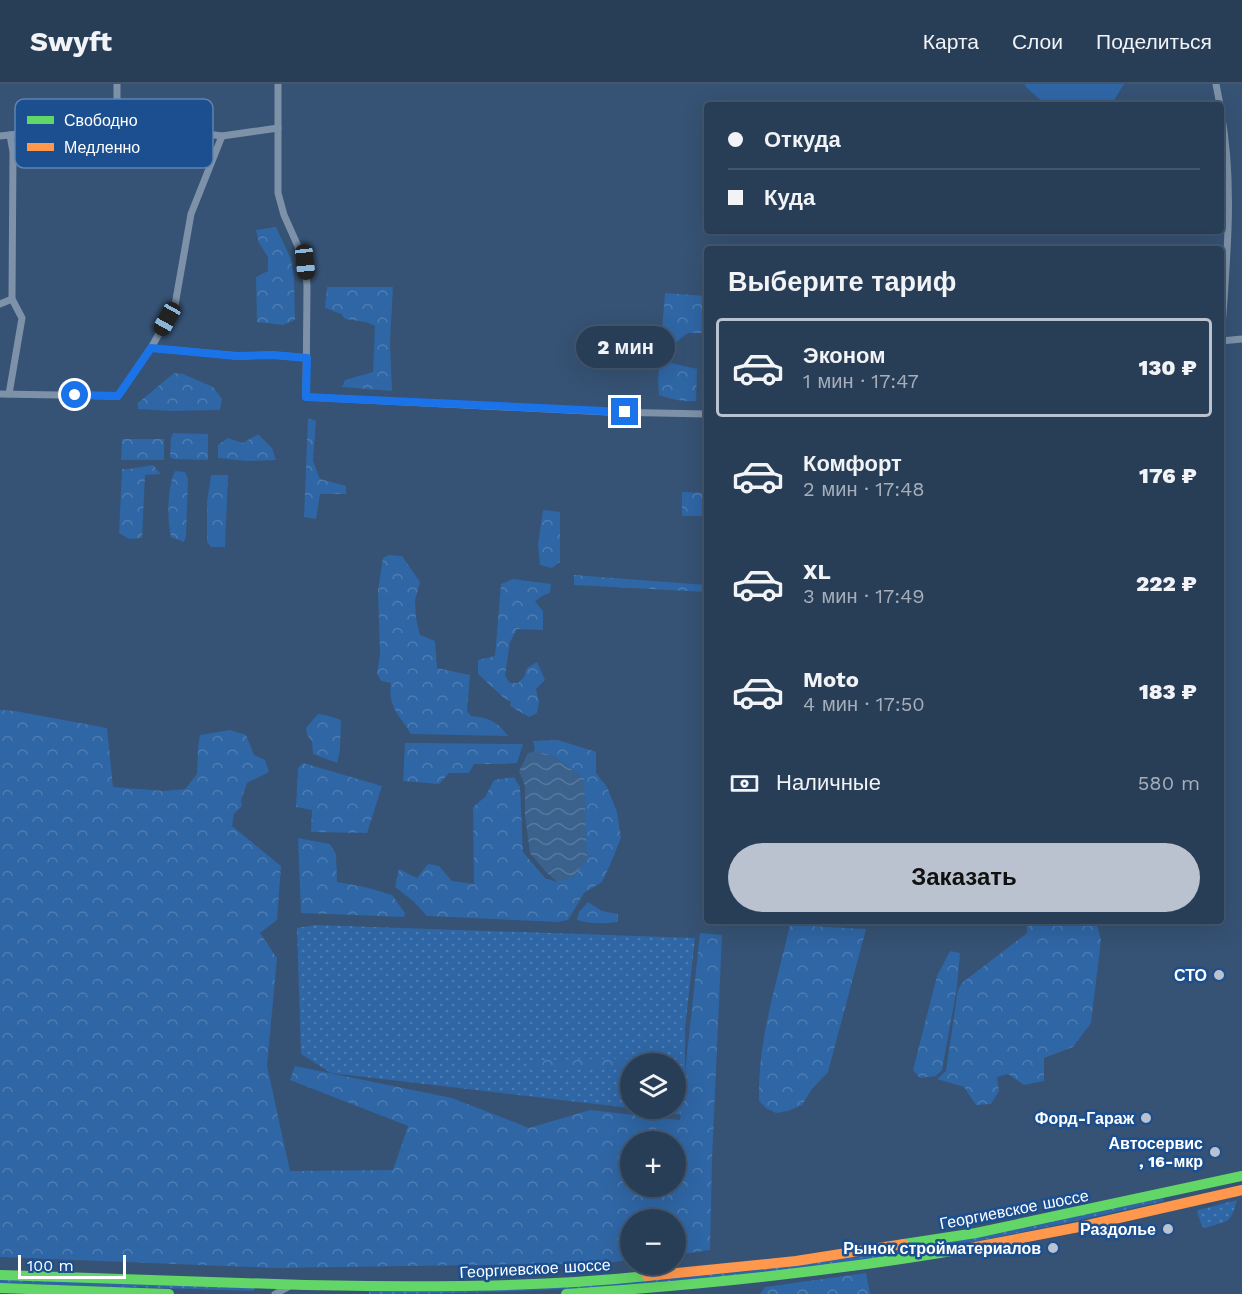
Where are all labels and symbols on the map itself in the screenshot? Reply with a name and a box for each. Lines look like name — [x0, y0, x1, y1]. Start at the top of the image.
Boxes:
legend — [15, 99, 213, 168]
text: Свободно — [64, 111, 138, 130]
text: Медленно — [64, 138, 140, 157]
car — [294, 243, 316, 281]
car — [150, 299, 184, 339]
callout: 2 мин — [576, 325, 674, 367]
route start — [61, 381, 88, 408]
route end — [611, 398, 638, 425]
place label: СТО — [1174, 966, 1207, 985]
marker: СТО — [1212, 968, 1226, 982]
place label: Форд-Гараж — [1035, 1109, 1135, 1128]
marker: Форд-Гараж — [1139, 1111, 1153, 1125]
place label: Автосервис , 16-мкр — [1108, 1134, 1203, 1171]
marker: Автосервис , 16-мкр — [1208, 1145, 1222, 1159]
street label: Георгиевское шоссе — [938, 1186, 1090, 1233]
place label: Раздолье — [1080, 1220, 1156, 1239]
marker: Раздолье — [1161, 1222, 1175, 1236]
place label: Рынок стройматериалов — [843, 1239, 1041, 1258]
marker: Рынок стройматериалов — [1046, 1241, 1060, 1255]
scale bar — [18, 1252, 126, 1280]
street label: Георгиевское шоссе — [459, 1255, 611, 1282]

